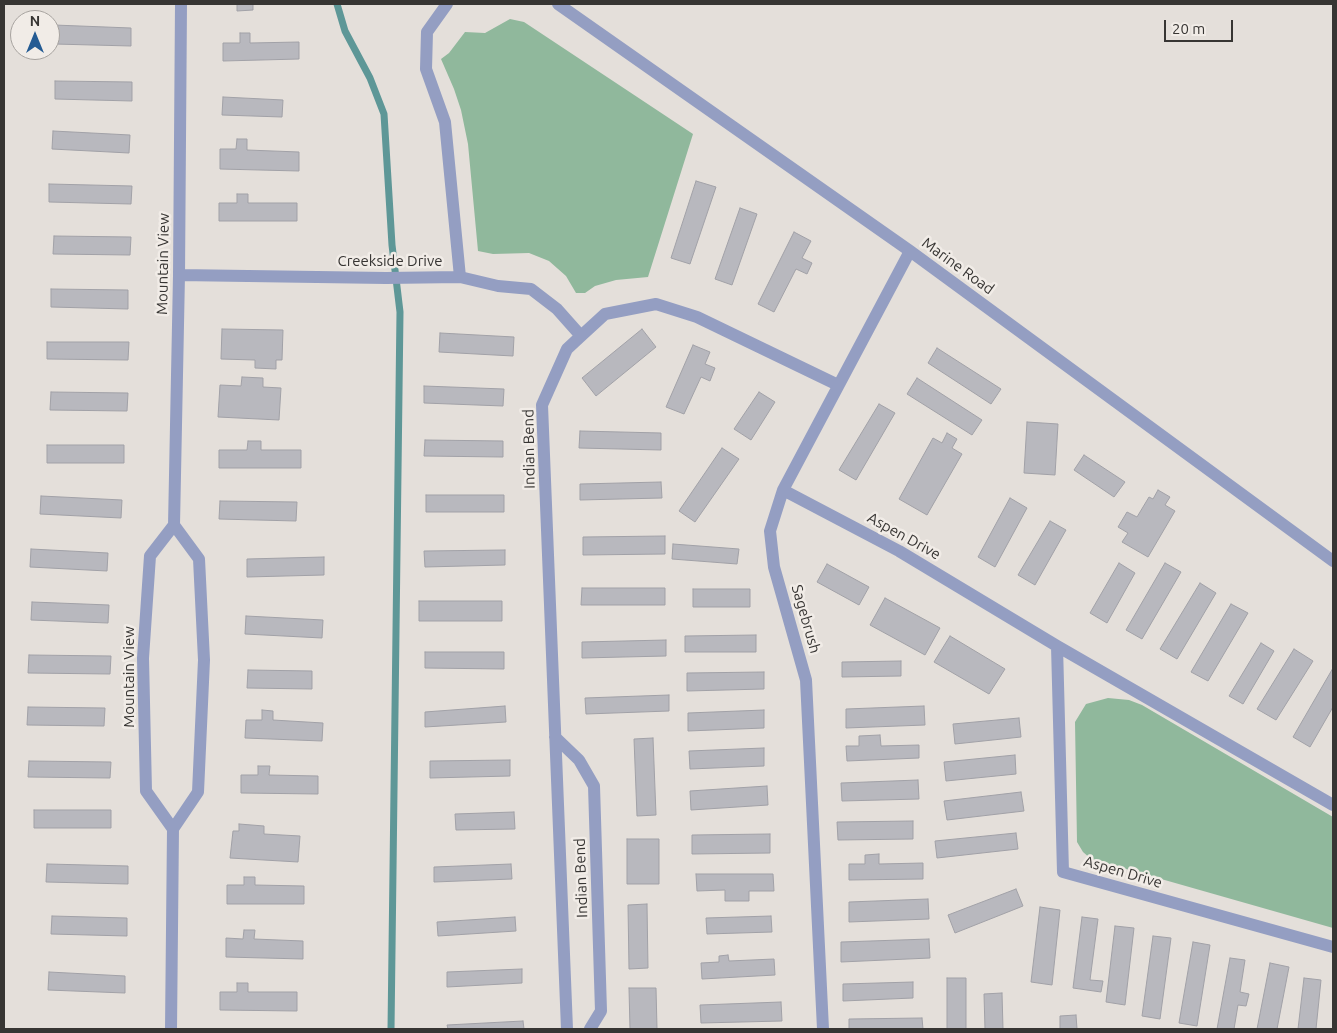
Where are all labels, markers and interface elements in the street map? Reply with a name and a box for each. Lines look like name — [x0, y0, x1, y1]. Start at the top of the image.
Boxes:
north arrow — [10, 10, 60, 60]
scale bar — [1167, 10, 1236, 42]
text: N — [30, 13, 40, 29]
text: 20 m — [1172, 20, 1205, 37]
street label: Mountain View — [153, 213, 173, 315]
street label: Marine Road — [918, 234, 998, 298]
street label: Creekside Drive — [337, 252, 443, 270]
street label: Indian Bend — [519, 409, 539, 489]
street label: Aspen Drive — [864, 509, 944, 563]
street label: Sagebrush — [788, 583, 824, 655]
street label: Mountain View — [120, 626, 138, 728]
street label: Indian Bend — [571, 838, 591, 918]
street label: Aspen Drive — [1082, 852, 1164, 892]

